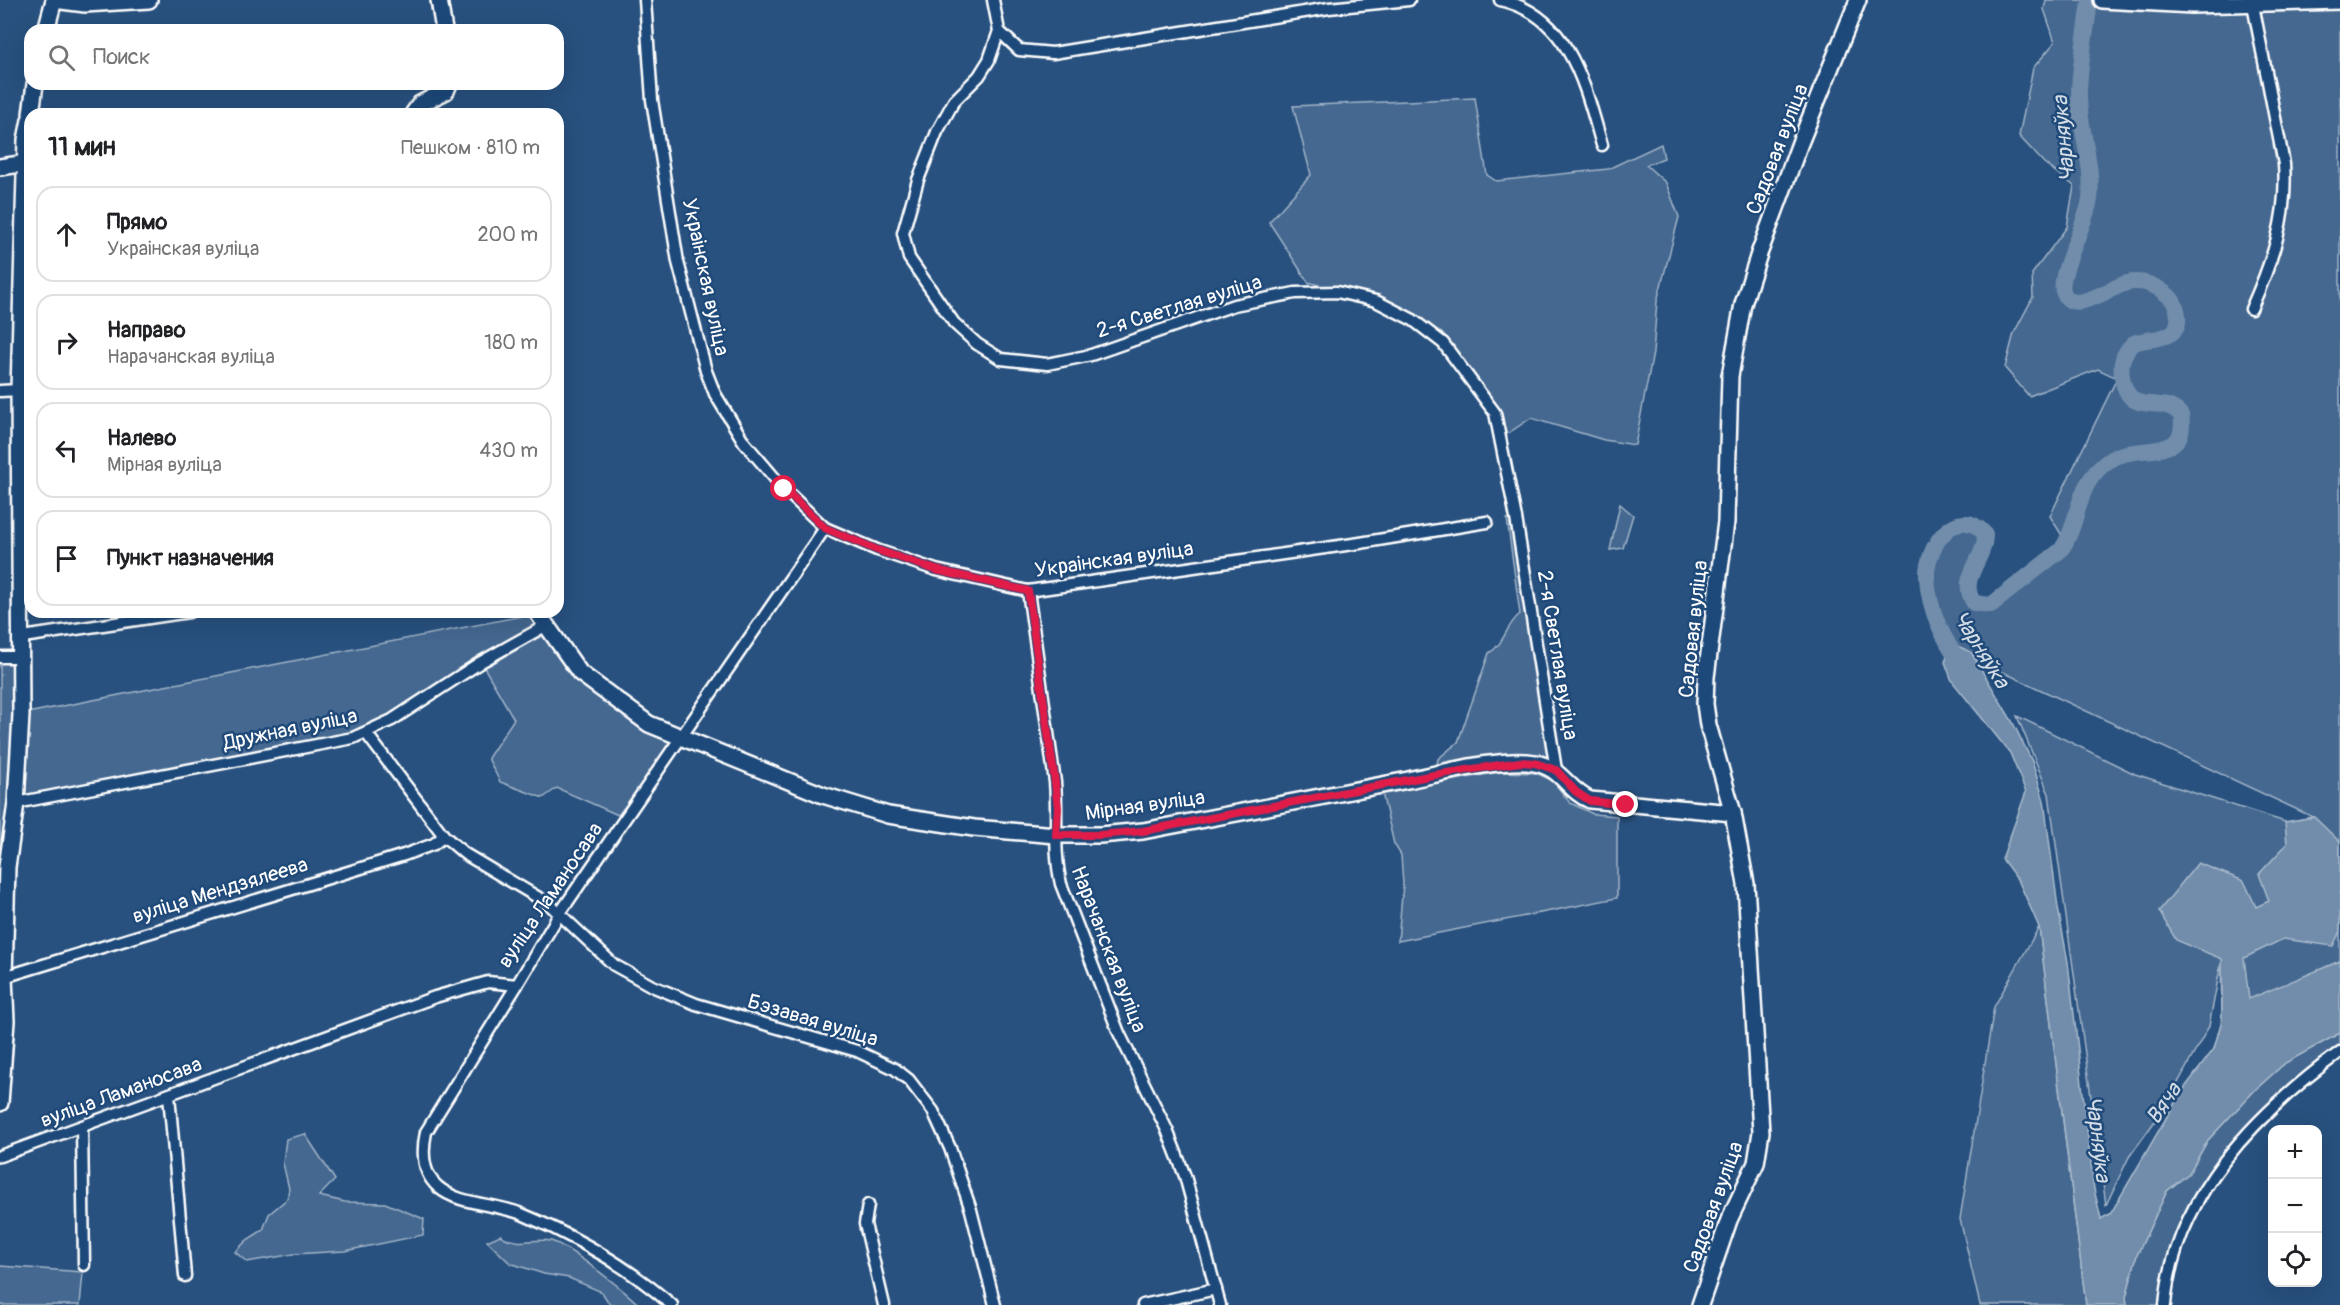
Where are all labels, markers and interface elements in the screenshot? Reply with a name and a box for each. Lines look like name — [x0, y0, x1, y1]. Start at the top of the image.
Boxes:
search box — [24, 24, 564, 90]
icon: search — [45, 41, 78, 74]
text: Поиск — [93, 43, 150, 71]
street label: Садовая вуліца — [1740, 80, 1815, 218]
water label: Чарняўка — [2046, 93, 2082, 183]
text: 11 мин — [48, 131, 116, 163]
text: Пешком · 810 m — [401, 135, 540, 160]
street label: Украінская вуліца — [676, 196, 735, 358]
text: Прямо — [107, 208, 167, 236]
icon: ahead — [50, 218, 83, 251]
text: 200 m — [477, 222, 538, 247]
text: Украінская вуліца — [107, 236, 259, 261]
street label: 2-я Светлая вуліца — [1093, 268, 1265, 344]
text: Направо — [107, 316, 186, 344]
icon: right — [50, 326, 83, 359]
text: 180 m — [484, 330, 538, 355]
text: Нарачанская вуліца — [107, 344, 275, 369]
text: Налево — [107, 424, 176, 452]
icon: left — [50, 434, 83, 467]
text: 430 m — [479, 438, 538, 463]
text: Мірная вуліца — [107, 452, 222, 477]
route start — [770, 475, 796, 501]
street label: Украінская вуліца — [1033, 535, 1195, 584]
icon: arrive — [50, 542, 83, 575]
text: Пункт назначения — [107, 544, 274, 572]
street label: Садовая вуліца — [1673, 559, 1714, 699]
street label: 2-я Светлая вуліца — [1531, 568, 1584, 742]
water label: Чарняўка — [1946, 606, 2017, 695]
street label: Дружная вуліца — [220, 702, 360, 757]
street label: Мірная вуліца — [1084, 784, 1207, 827]
route end — [1612, 791, 1638, 817]
street label: вуліца Ламаносава — [492, 817, 609, 973]
street label: вуліца Мендзялеева — [129, 851, 311, 930]
street label: Нарачанская вуліца — [1064, 862, 1153, 1036]
street label: Бэзавая вуліца — [744, 988, 882, 1053]
street label: вуліца Ламаносава — [37, 1051, 206, 1134]
water label: Вяча — [2140, 1076, 2189, 1130]
water label: Чарняўка — [2079, 1095, 2117, 1185]
map controls — [2268, 1125, 2322, 1287]
button: + — [2268, 1125, 2322, 1179]
street label: Садовая вуліца — [1677, 1138, 1750, 1277]
button: − — [2268, 1179, 2322, 1233]
button: locate — [2268, 1233, 2322, 1287]

